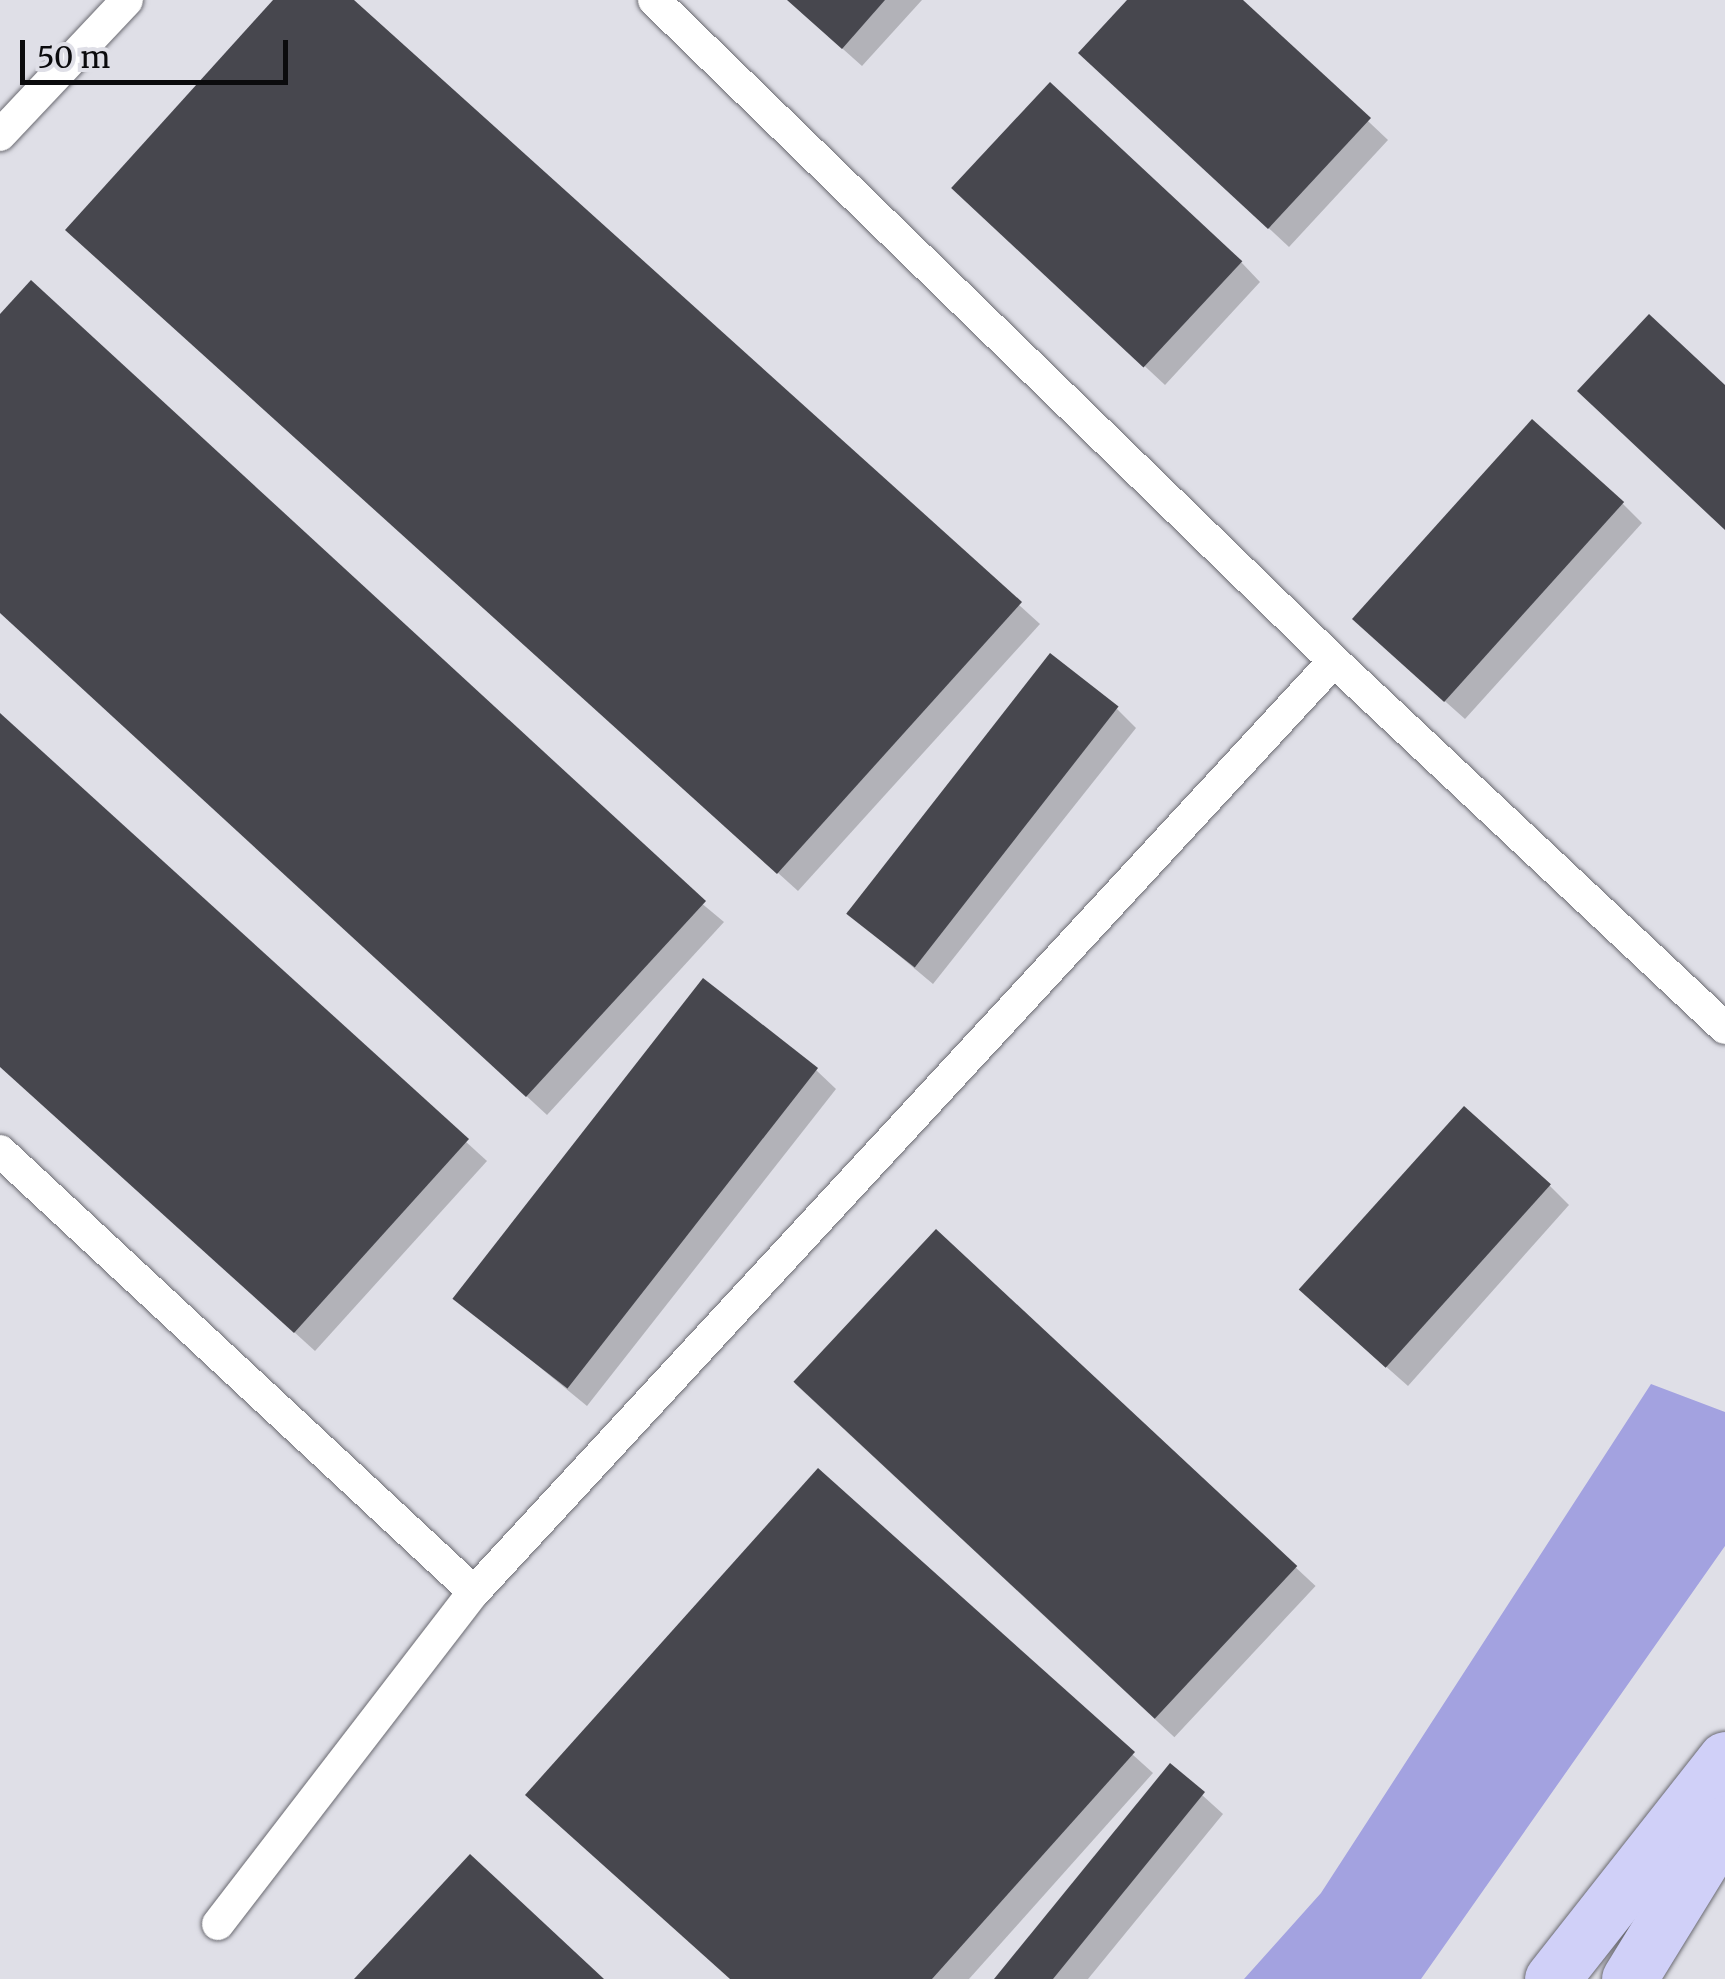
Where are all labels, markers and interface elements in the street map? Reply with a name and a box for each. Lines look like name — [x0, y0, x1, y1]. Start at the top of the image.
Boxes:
scale bar — [25, 20, 292, 82]
text: 50 m — [37, 38, 110, 76]

